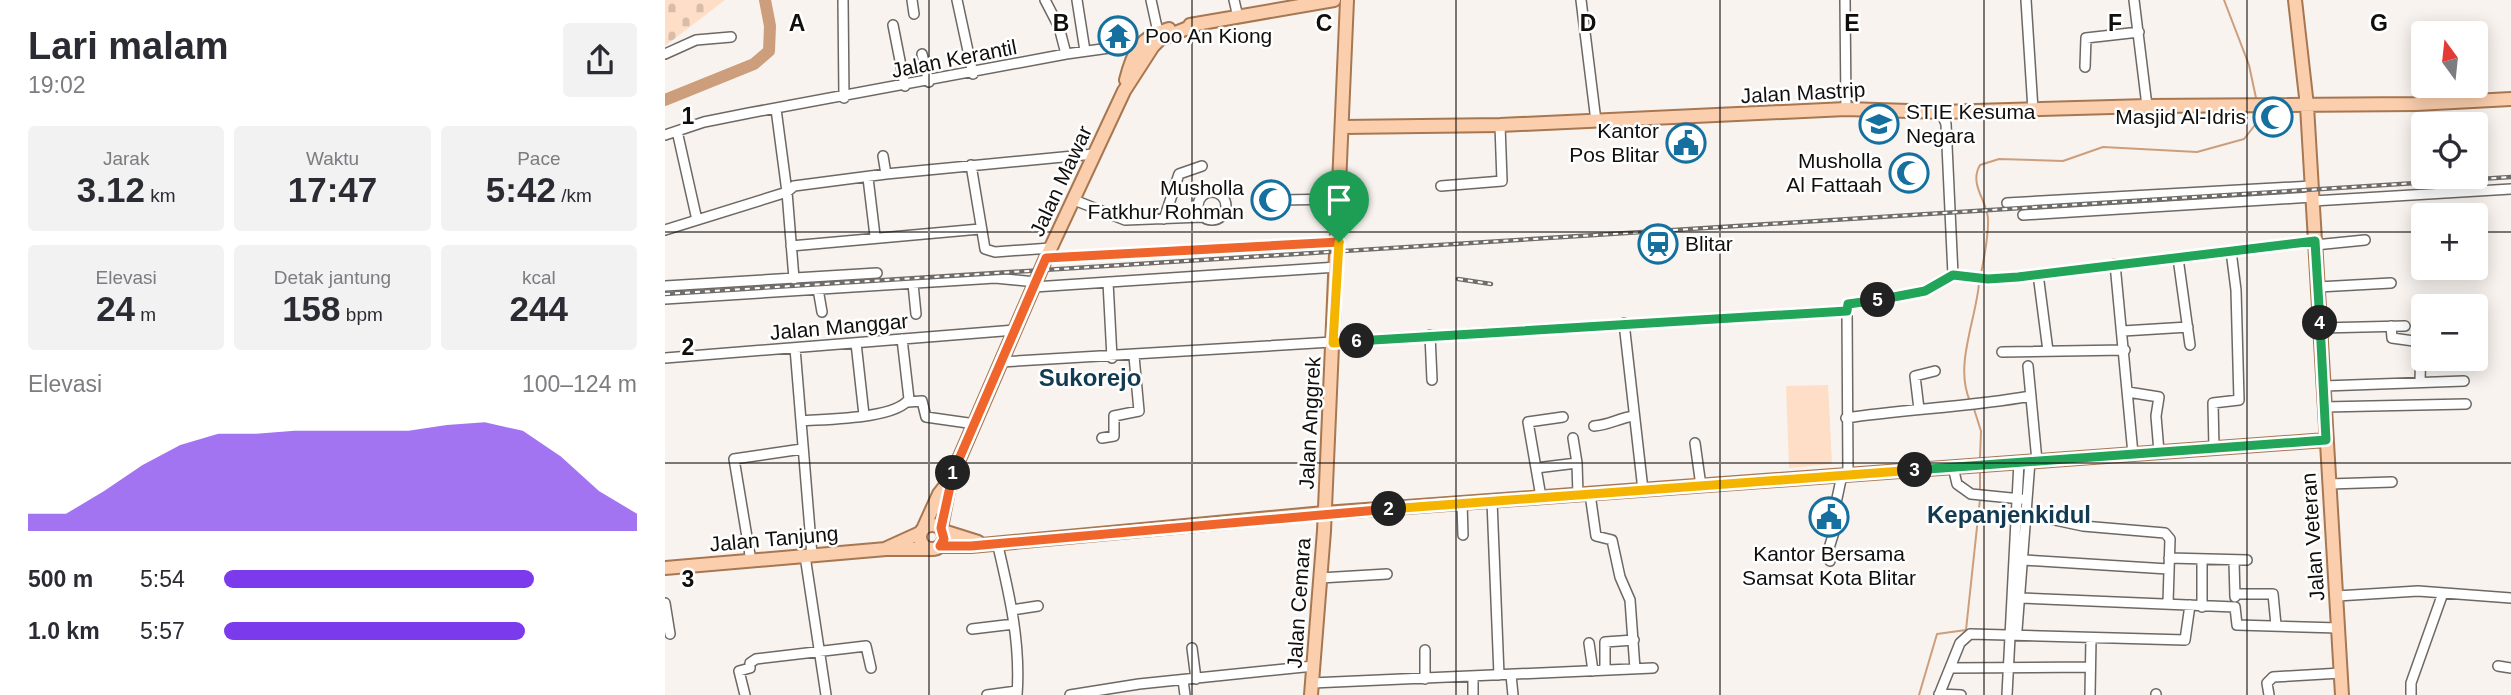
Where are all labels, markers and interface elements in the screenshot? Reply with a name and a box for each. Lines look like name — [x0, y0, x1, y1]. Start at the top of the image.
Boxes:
text: A — [789, 10, 805, 36]
text: B — [1053, 10, 1069, 36]
text: C — [1316, 10, 1332, 36]
text: D — [1580, 10, 1596, 36]
text: E — [1844, 10, 1860, 36]
text: F — [2108, 10, 2122, 36]
text: G — [2370, 10, 2388, 36]
temple icon: Poo An Kiong — [1097, 15, 1139, 57]
north arrow — [2411, 21, 2489, 98]
map controls — [2411, 21, 2488, 371]
button: share — [563, 23, 637, 97]
place label: Poo An Kiong — [1145, 24, 1272, 47]
text: Lari malam — [28, 25, 229, 67]
street label: Jalan Kerantil — [889, 35, 1019, 82]
text: 19:02 — [28, 72, 86, 98]
street label: Jalan Mastrip — [1740, 78, 1866, 107]
mosque icon: Masjid Al-Idris — [2252, 96, 2294, 138]
place label: STIE Kesuma Negara — [1906, 100, 2036, 147]
text: 1 — [682, 103, 695, 129]
school or university icon: STIE Kesuma Negara — [1858, 103, 1900, 145]
place label: Masjid Al-Idris — [2115, 105, 2246, 128]
button: locate — [2411, 112, 2488, 189]
place label: Kantor Pos Blitar — [1569, 119, 1659, 166]
street label: Jalan Mawar — [1025, 122, 1096, 240]
public building icon: Kantor Pos Blitar — [1665, 122, 1707, 164]
text: Jarak — [103, 148, 149, 169]
text: Waktu — [306, 148, 359, 169]
text: Pace — [517, 148, 560, 169]
place label: Musholla Al Fattaah — [1786, 149, 1882, 196]
mosque icon: Musholla Al Fattaah — [1888, 152, 1930, 194]
text: 3.12 — [77, 170, 145, 209]
text: 17:47 — [288, 170, 377, 209]
text: 5:42 — [486, 170, 556, 209]
pin — [1309, 170, 1369, 242]
place label: Musholla Fatkhur Rohman — [1088, 176, 1244, 223]
mosque icon: Musholla Fatkhur Rohman — [1250, 179, 1292, 221]
icon: arrive — [1320, 181, 1358, 219]
text: km — [145, 185, 176, 206]
text: /km — [556, 185, 592, 206]
button: + — [2411, 203, 2488, 280]
station icon: Blitar — [1637, 223, 1679, 265]
place label: Blitar — [1685, 232, 1733, 255]
text: Elevasi — [96, 267, 157, 288]
text: Detak jantung — [274, 267, 391, 288]
text: kcal — [522, 267, 556, 288]
pin: 5 — [1861, 282, 1895, 318]
text: 24 — [96, 289, 135, 328]
text: 158 — [282, 289, 341, 328]
text: 244 — [510, 289, 568, 328]
text: 5 — [1872, 289, 1883, 310]
button: − — [2411, 294, 2488, 371]
text: m — [135, 304, 156, 325]
text: bpm — [341, 304, 383, 325]
pin: 4 — [2303, 306, 2337, 340]
street label: Jalan Manggar — [769, 309, 909, 344]
text: 4 — [2314, 312, 2325, 333]
pin: 6 — [1339, 324, 1375, 358]
text: 6 — [1351, 330, 1362, 351]
text: 2 — [682, 334, 694, 360]
street label: Jalan Anggrek — [1295, 355, 1324, 490]
district label: Sukorejo — [1039, 364, 1141, 391]
text: Elevasi — [28, 371, 102, 397]
text: 100–124 m — [522, 371, 637, 397]
pin: 3 — [1897, 452, 1933, 488]
pin: 1 — [935, 456, 971, 490]
text: 3 — [1909, 459, 1920, 480]
text: 1 — [947, 462, 958, 483]
street label: Jalan Veteran — [2297, 472, 2328, 602]
pin: 2 — [1371, 491, 1407, 526]
public building icon: Kantor Bersama Samsat Kota Blitar — [1808, 496, 1850, 538]
text: 2 — [1383, 498, 1394, 519]
district label: Kepanjenkidul — [1927, 501, 2091, 528]
street label: Jalan Tanjung — [709, 521, 839, 556]
street label: Jalan Cemara — [1282, 537, 1315, 669]
place label: Kantor Bersama Samsat Kota Blitar — [1742, 542, 1916, 589]
text: 500 m — [28, 566, 93, 592]
text: 5:54 — [140, 566, 185, 592]
text: 3 — [682, 566, 694, 592]
text: 1.0 km — [28, 618, 100, 644]
text: 5:57 — [140, 618, 185, 644]

